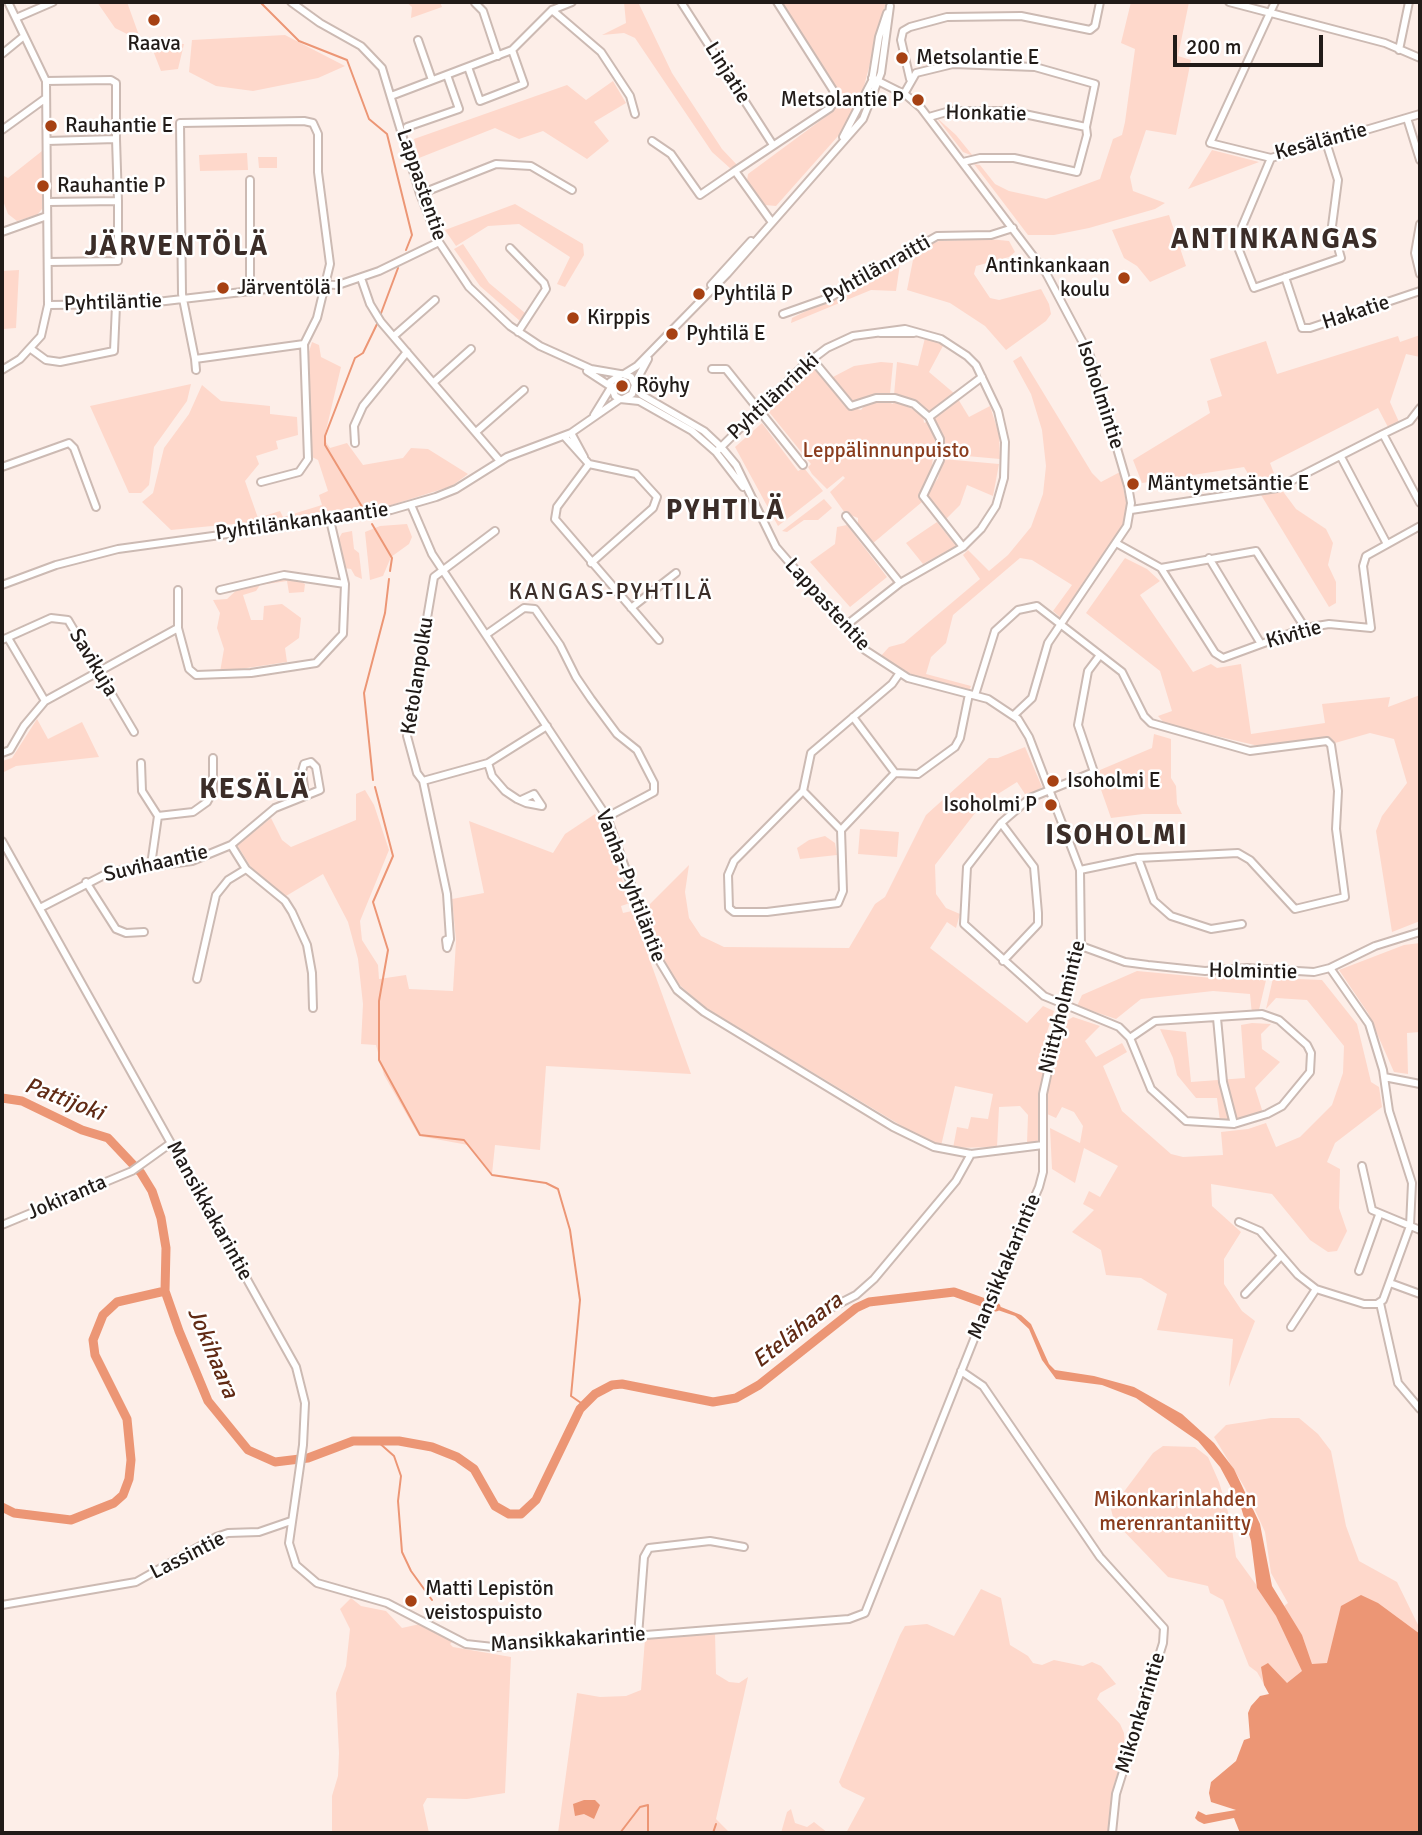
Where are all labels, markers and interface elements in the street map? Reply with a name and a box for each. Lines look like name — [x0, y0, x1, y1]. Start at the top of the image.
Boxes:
marker: Raava — [146, 12, 162, 28]
scale bar — [1177, 21, 1328, 65]
place label: Raava — [127, 31, 181, 57]
text: 200 m — [1186, 34, 1241, 60]
street label: Linjatie — [698, 38, 756, 108]
place label: Metsolantie E — [916, 45, 1039, 71]
marker: Metsolantie E — [894, 50, 910, 66]
place label: Metsolantie P — [781, 87, 904, 113]
marker: Metsolantie P — [910, 92, 926, 108]
street label: Honkatie — [945, 101, 1027, 127]
place label: Rauhantie E — [65, 113, 173, 139]
marker: Rauhantie E — [43, 118, 59, 134]
street label: Kesäläntie — [1272, 118, 1370, 166]
street label: Lappastentie — [390, 126, 452, 244]
place label: Rauhantie P — [57, 173, 165, 199]
marker: Rauhantie P — [35, 178, 51, 194]
district label: ANTINKANGAS — [1172, 224, 1378, 258]
street label: Pyhtilänraitti — [819, 230, 935, 310]
district label: JÄRVENTÖLÄ — [86, 231, 268, 265]
place label: Antinkankaan koulu — [985, 253, 1110, 303]
marker: Antinkankaan koulu — [1116, 270, 1132, 286]
place label: Järventölä I — [237, 275, 342, 301]
marker: Järventölä I — [215, 280, 231, 296]
place label: Pyhtilä P — [713, 281, 793, 307]
marker: Pyhtilä P — [691, 286, 707, 302]
street label: Pyhtiläntie — [63, 289, 163, 317]
street label: Hakatie — [1319, 290, 1393, 336]
place label: Kirppis — [587, 305, 650, 331]
marker: Kirppis — [565, 310, 581, 326]
place label: Pyhtilä E — [686, 321, 766, 347]
marker: Pyhtilä E — [664, 326, 680, 342]
street label: Isoholmintie — [1071, 338, 1129, 452]
street label: Pyhtilänrinki — [723, 348, 825, 446]
place label: Röyhy — [636, 373, 690, 399]
marker: Röyhy — [614, 378, 630, 394]
park label: Leppälinnunpuisto — [803, 438, 969, 464]
place label: Mäntymetsäntie E — [1147, 471, 1309, 497]
marker: Mäntymetsäntie E — [1125, 476, 1141, 492]
district label: PYHTILÄ — [667, 495, 785, 529]
street label: Pyhtilänkankaantie — [214, 497, 390, 547]
street label: Lappastentie — [779, 553, 875, 657]
district label: KANGAS-PYHTILÄ — [510, 579, 712, 607]
street label: Ketolanpolku — [396, 615, 440, 737]
street label: Kivitie — [1263, 615, 1325, 655]
street label: Savikuja — [63, 624, 123, 702]
place label: Isoholmi E — [1067, 768, 1161, 794]
marker: Isoholmi E — [1045, 773, 1061, 789]
district label: KESÄLÄ — [200, 774, 310, 808]
place label: Isoholmi P — [943, 792, 1037, 818]
marker: Isoholmi P — [1043, 797, 1059, 813]
street label: Vanha-Pyhtiläntie — [589, 806, 671, 966]
district label: ISOHOLMI — [1046, 820, 1188, 854]
street label: Suvihaantie — [102, 840, 210, 888]
street label: Niittyholmintie — [1034, 938, 1092, 1076]
street label: Holmintie — [1208, 959, 1298, 985]
water label: Pattijoki — [21, 1072, 107, 1128]
street label: Mansikkakarintie — [160, 1137, 258, 1285]
street label: Jokiranta — [23, 1170, 111, 1226]
street label: Mansikkakarintie — [963, 1190, 1047, 1344]
water label: Etelähaara — [748, 1287, 848, 1375]
water label: Jokihaara — [181, 1304, 243, 1402]
park label: Mikonkarinlahden merenrantaniitty — [1094, 1487, 1256, 1537]
street label: Lassintie — [146, 1526, 230, 1586]
place label: Matti Lepistön veistospuisto — [425, 1576, 554, 1626]
marker: Matti Lepistön veistospuisto — [403, 1593, 419, 1609]
street label: Mansikkakarintie — [489, 1622, 647, 1658]
street label: Mikonkarintie — [1111, 1649, 1171, 1777]

